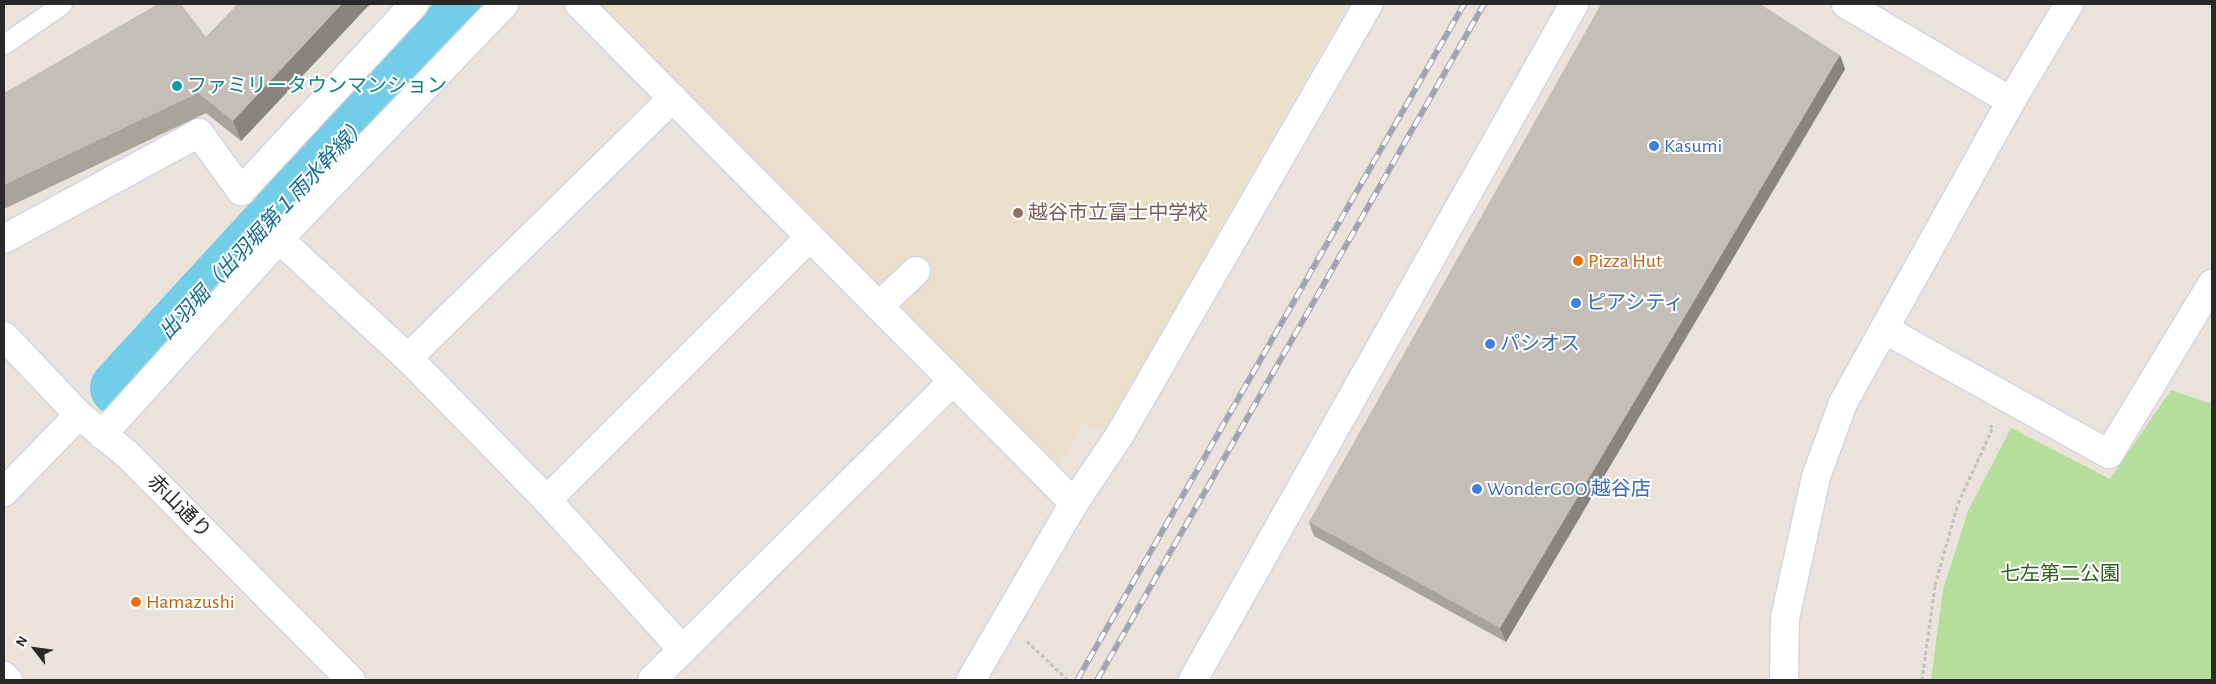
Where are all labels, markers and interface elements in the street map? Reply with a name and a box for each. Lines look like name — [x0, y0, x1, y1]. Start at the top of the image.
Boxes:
place label: ファミリータウンマンション — [187, 74, 447, 98]
marker: ファミリータウンマンション — [171, 80, 183, 92]
water label: 出羽堀（出羽堀第１雨水幹線） — [155, 113, 373, 345]
place label: Kasumi — [1664, 134, 1722, 158]
marker: Kasumi — [1648, 140, 1660, 152]
place label: 越谷市立富士中学校 — [1028, 201, 1208, 225]
marker: 越谷市立富士中学校 — [1012, 207, 1024, 219]
place label: Pizza Hut — [1588, 249, 1662, 273]
marker: Pizza Hut — [1572, 255, 1584, 267]
place label: ピアシティ — [1586, 291, 1686, 315]
marker: ピアシティ — [1570, 297, 1582, 309]
place label: パシオス — [1500, 332, 1580, 356]
marker: パシオス — [1484, 338, 1496, 350]
street label: 赤山通り — [142, 470, 216, 544]
place label: WonderGOO 越谷店 — [1487, 477, 1651, 501]
marker: WonderGOO 越谷店 — [1471, 483, 1483, 495]
park label: 七左第二公園 — [2000, 562, 2120, 586]
place label: Hamazushi — [146, 590, 235, 614]
marker: Hamazushi — [130, 596, 142, 608]
north arrow — [10, 624, 60, 674]
text: N — [14, 634, 31, 649]

